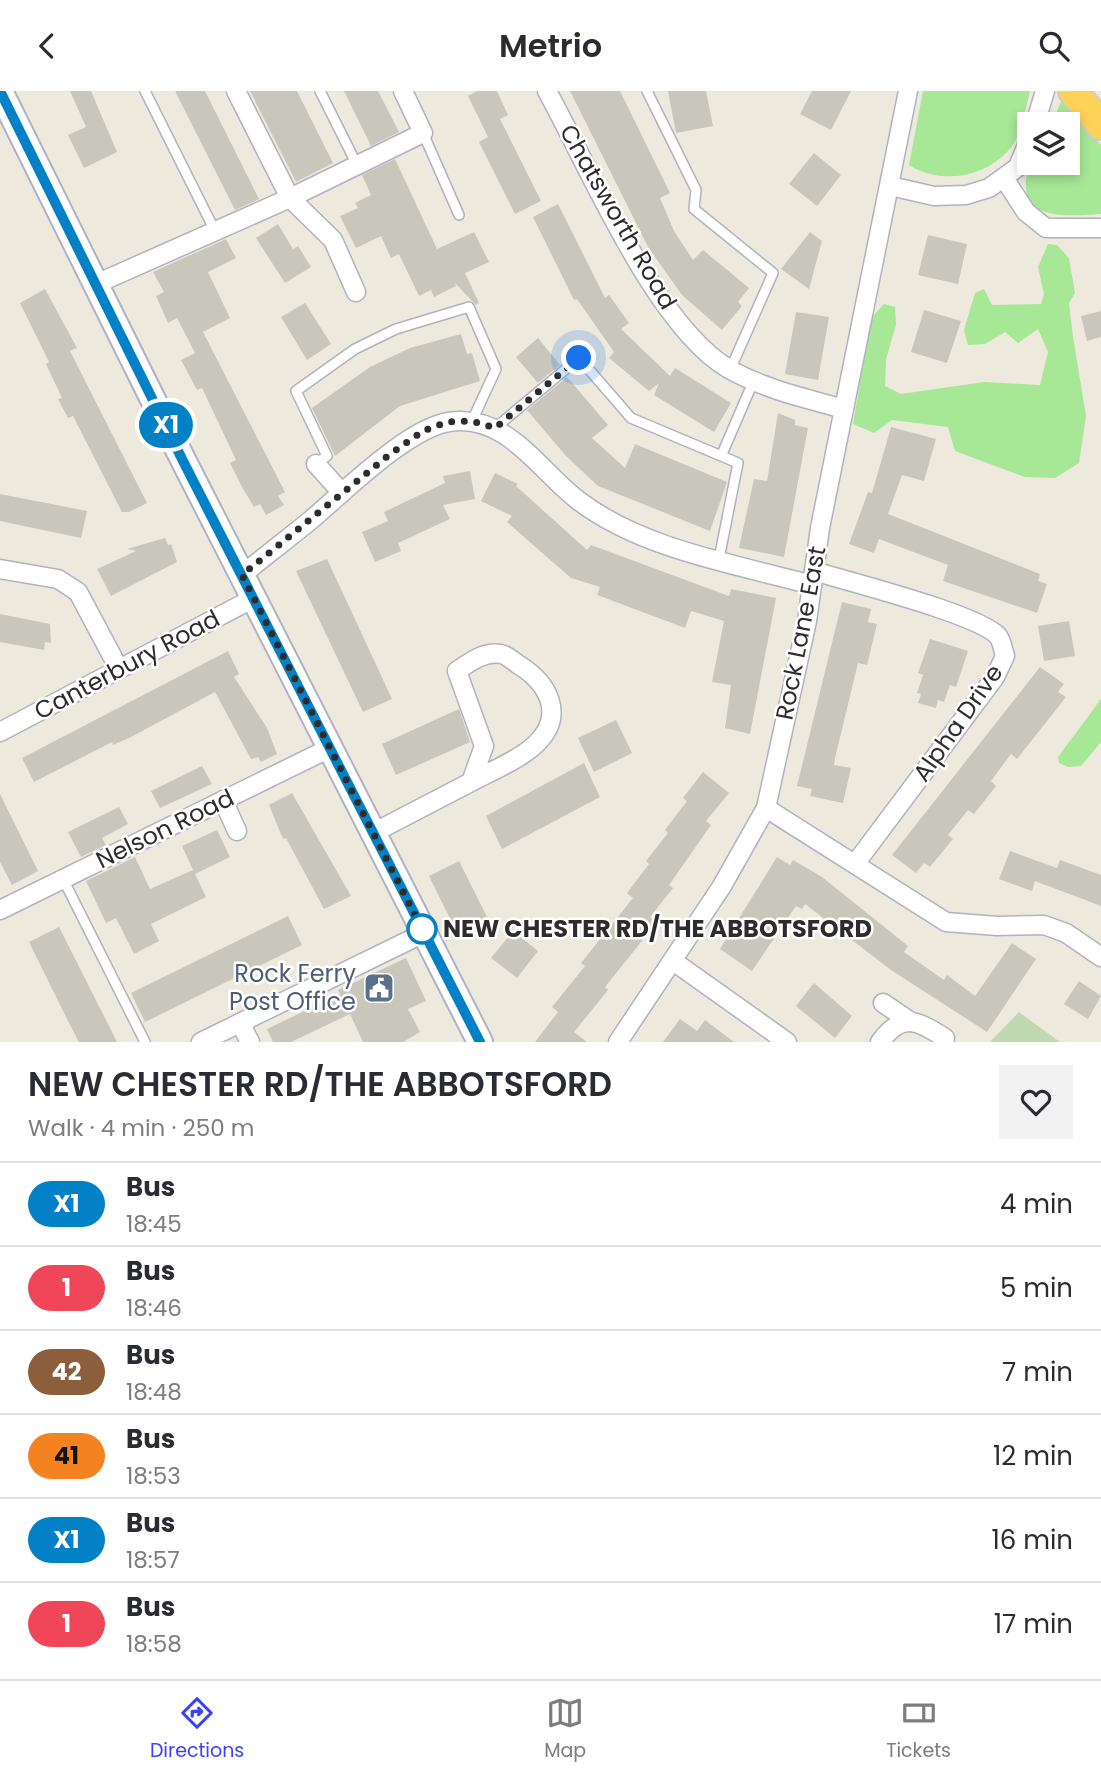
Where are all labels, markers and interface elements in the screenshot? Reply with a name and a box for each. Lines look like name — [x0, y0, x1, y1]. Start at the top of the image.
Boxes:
text: Metrio — [499, 23, 602, 68]
icon: back — [28, 27, 66, 65]
icon: search — [1035, 27, 1073, 65]
map controls — [1017, 112, 1080, 175]
button: layers — [1017, 112, 1080, 175]
street label: Chatsworth Road — [552, 118, 685, 315]
your location — [561, 340, 596, 375]
line badge: X1 — [134, 402, 198, 448]
text: X1 — [153, 408, 179, 441]
street label: Rock Lane East — [767, 543, 834, 723]
street label: Canterbury Road — [28, 602, 225, 727]
street label: Alpha Drive — [905, 657, 1010, 788]
street label: Nelson Road — [90, 781, 239, 876]
place label: NEW CHESTER RD/THE ABBOTSFORD — [443, 912, 872, 945]
marker: NEW CHESTER RD/THE ABBOTSFORD — [407, 914, 437, 944]
place label: Rock Ferry Post Office — [229, 957, 356, 1018]
public building icon: Rock Ferry Post Office — [362, 971, 396, 1005]
text: NEW CHESTER RD/THE ABBOTSFORD — [28, 1061, 612, 1108]
button: heart — [999, 1065, 1073, 1139]
text: Walk · 4 min · 250 m — [28, 1112, 254, 1144]
text: Bus — [126, 1169, 175, 1205]
text: 4 min — [1000, 1186, 1073, 1222]
text: X1 — [53, 1187, 80, 1220]
text: 18:45 — [126, 1208, 182, 1240]
text: Bus — [126, 1253, 175, 1289]
text: 5 min — [1000, 1270, 1073, 1306]
text: 1 — [62, 1271, 71, 1304]
text: 18:46 — [126, 1292, 182, 1324]
text: Bus — [126, 1337, 175, 1373]
text: 7 min — [1002, 1354, 1073, 1390]
text: 42 — [52, 1355, 81, 1388]
text: 18:48 — [126, 1376, 182, 1408]
text: Bus — [126, 1421, 175, 1457]
text: 12 min — [993, 1438, 1073, 1474]
text: 41 — [54, 1439, 79, 1472]
text: 18:53 — [126, 1460, 181, 1492]
text: Bus — [126, 1505, 175, 1541]
text: 16 min — [991, 1522, 1073, 1558]
text: X1 — [53, 1523, 80, 1556]
text: 18:57 — [126, 1544, 180, 1576]
text: Bus — [126, 1589, 175, 1625]
text: 17 min — [994, 1606, 1073, 1642]
text: 1 — [62, 1607, 71, 1640]
text: 18:58 — [126, 1628, 182, 1660]
tab: Directions — [150, 1694, 244, 1765]
tab: Map — [544, 1694, 586, 1765]
tab: Tickets — [886, 1694, 951, 1765]

